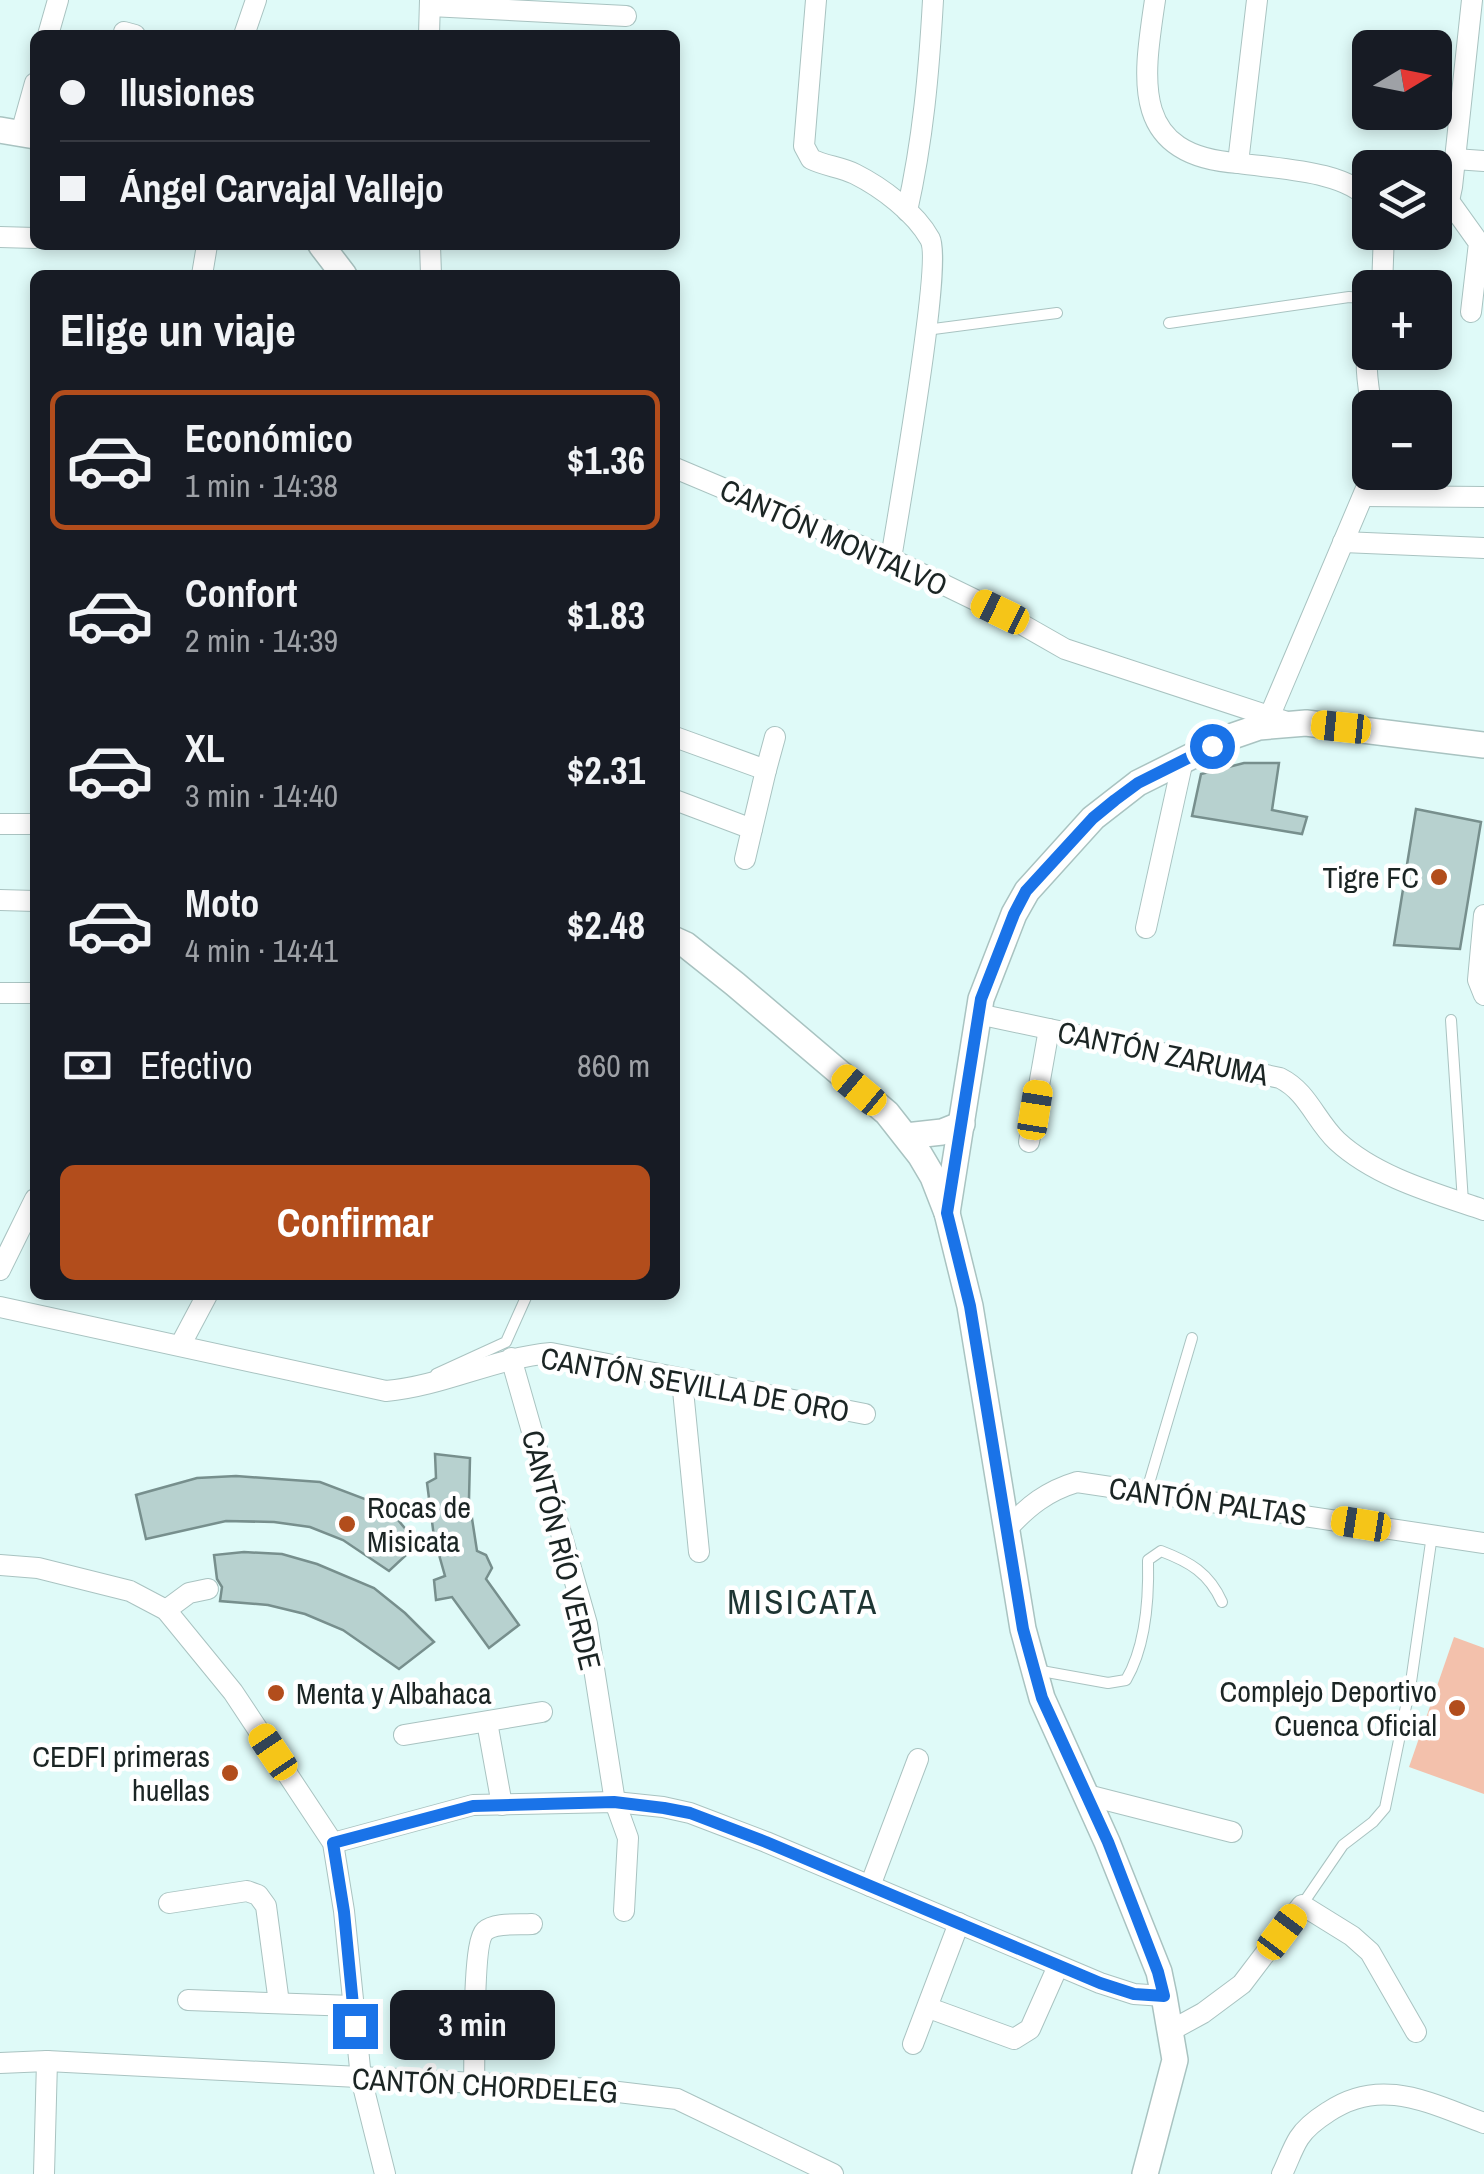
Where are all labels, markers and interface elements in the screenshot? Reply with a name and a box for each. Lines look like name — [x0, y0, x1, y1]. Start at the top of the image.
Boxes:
north arrow — [1352, 30, 1452, 130]
map controls — [1352, 30, 1452, 490]
text: Ilusiones — [120, 67, 255, 118]
button: layers — [1352, 150, 1452, 250]
text: Ángel Carvajal Vallejo — [120, 163, 444, 214]
button: + — [1352, 270, 1452, 370]
text: Elige un viaje — [60, 299, 296, 360]
button: − — [1352, 390, 1452, 490]
text: Económico — [185, 413, 353, 464]
icon: car — [65, 415, 155, 505]
text: $1.36 — [567, 435, 645, 486]
text: 1 min · 14:38 — [185, 464, 338, 507]
street label: CANTÓN MONTALVO — [714, 469, 954, 605]
text: Confort — [185, 568, 297, 619]
icon: car — [65, 570, 155, 660]
car — [966, 585, 1034, 639]
text: $1.83 — [567, 590, 645, 641]
text: 2 min · 14:39 — [185, 619, 338, 662]
car — [1310, 709, 1372, 745]
text: XL — [185, 723, 225, 774]
route start — [1190, 724, 1235, 769]
icon: car — [65, 725, 155, 815]
text: $2.31 — [567, 745, 645, 796]
text: 3 min · 14:40 — [185, 774, 338, 817]
place label: Tigre FC — [1322, 857, 1419, 897]
marker: Tigre FC — [1428, 866, 1450, 888]
text: Moto — [185, 878, 259, 929]
icon: car — [65, 880, 155, 970]
text: $2.48 — [567, 900, 645, 951]
text: 4 min · 14:41 — [185, 929, 338, 972]
street label: CANTÓN ZARUMA — [1054, 1011, 1272, 1095]
icon: cash — [60, 1038, 115, 1093]
text: Efectivo — [140, 1040, 253, 1091]
text: 860 m — [577, 1044, 650, 1087]
car — [826, 1059, 892, 1121]
car — [1015, 1078, 1055, 1142]
button: Confirmar — [60, 1165, 650, 1280]
street label: CANTÓN SEVILLA DE ORO — [538, 1337, 852, 1431]
street label: CANTÓN RÍO VERDE — [513, 1426, 611, 1674]
street label: CANTÓN PALTAS — [1107, 1467, 1309, 1535]
place label: Rocas de Misicata — [367, 1487, 471, 1561]
car — [1329, 1504, 1393, 1544]
marker: Rocas de Misicata — [336, 1513, 358, 1535]
district label: MISICATA — [727, 1578, 879, 1625]
place label: Complejo Deportivo Cuenca Oficial — [1220, 1671, 1437, 1745]
place label: Menta y Albahaca — [296, 1673, 492, 1713]
marker: Menta y Albahaca — [265, 1682, 287, 1704]
marker: Complejo Deportivo Cuenca Oficial — [1446, 1697, 1468, 1719]
car — [244, 1719, 302, 1785]
place label: CEDFI primeras huellas — [32, 1736, 210, 1810]
marker: CEDFI primeras huellas — [219, 1762, 241, 1784]
car — [1252, 1899, 1312, 1965]
callout: 3 min — [390, 1991, 555, 2061]
text: 3 min — [438, 2003, 507, 2046]
route end — [333, 2004, 378, 2049]
street label: CANTÓN CHORDELEG — [351, 2058, 619, 2112]

